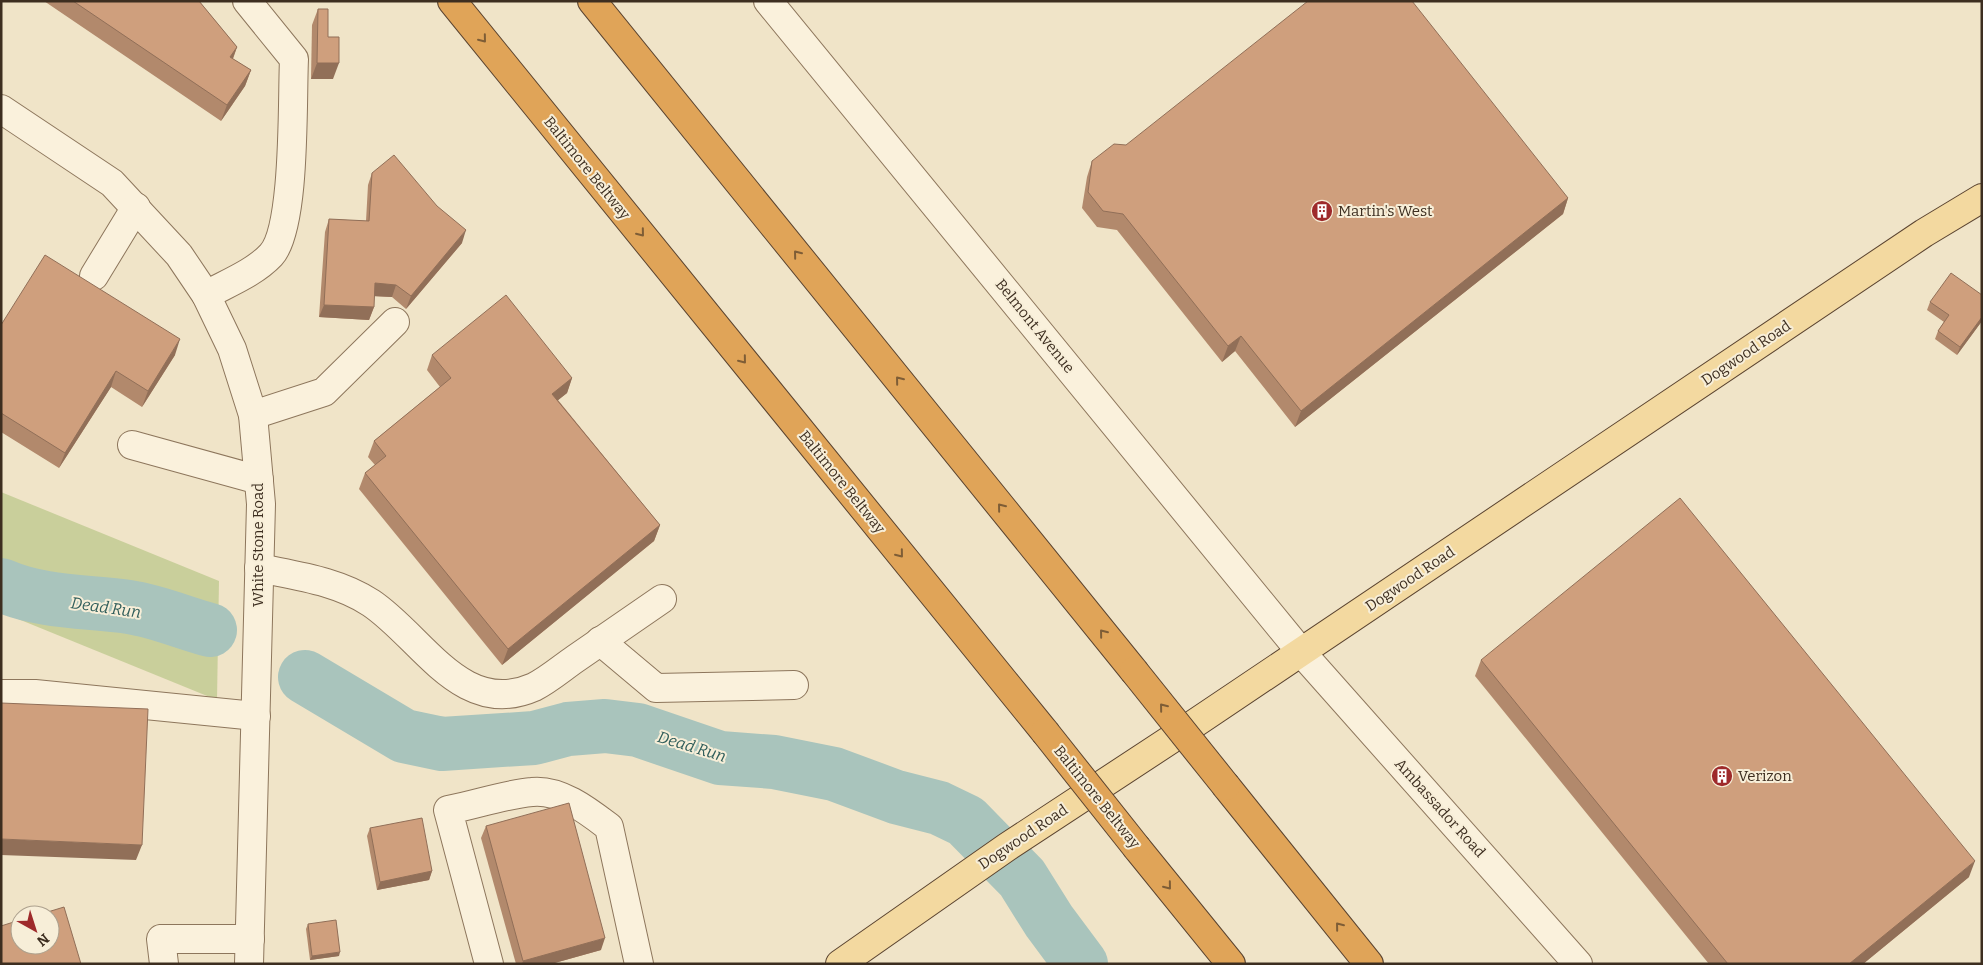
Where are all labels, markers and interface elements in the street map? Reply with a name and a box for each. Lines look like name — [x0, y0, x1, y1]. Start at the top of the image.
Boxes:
one-way arrow — [478, 33, 486, 42]
street label: Baltimore Beltway — [540, 113, 634, 223]
building icon: Martin's West — [1310, 199, 1334, 223]
place label: Martin's West — [1338, 202, 1433, 220]
one-way arrow — [635, 228, 644, 237]
one-way arrow — [794, 251, 802, 260]
street label: Belmont Avenue — [992, 275, 1078, 377]
street label: Dogwood Road — [1698, 317, 1794, 389]
one-way arrow — [737, 354, 746, 363]
one-way arrow — [896, 377, 904, 386]
street label: Baltimore Beltway — [795, 427, 889, 537]
street label: White Stone Road — [249, 483, 267, 607]
one-way arrow — [997, 503, 1006, 512]
street label: Dogwood Road — [1362, 543, 1458, 615]
one-way arrow — [895, 548, 903, 557]
water label: Dead Run — [70, 593, 142, 622]
one-way arrow — [1101, 630, 1109, 639]
one-way arrow — [1160, 704, 1168, 713]
water label: Dead Run — [655, 727, 728, 766]
street label: Baltimore Beltway — [1050, 742, 1144, 852]
street label: Ambassador Road — [1391, 755, 1489, 861]
building icon: Verizon — [1710, 764, 1734, 788]
place label: Verizon — [1738, 767, 1792, 785]
street label: Dogwood Road — [975, 801, 1071, 873]
one-way arrow — [1163, 880, 1171, 889]
north arrow — [10, 905, 60, 955]
one-way arrow — [1336, 923, 1344, 932]
text: N — [33, 930, 52, 950]

